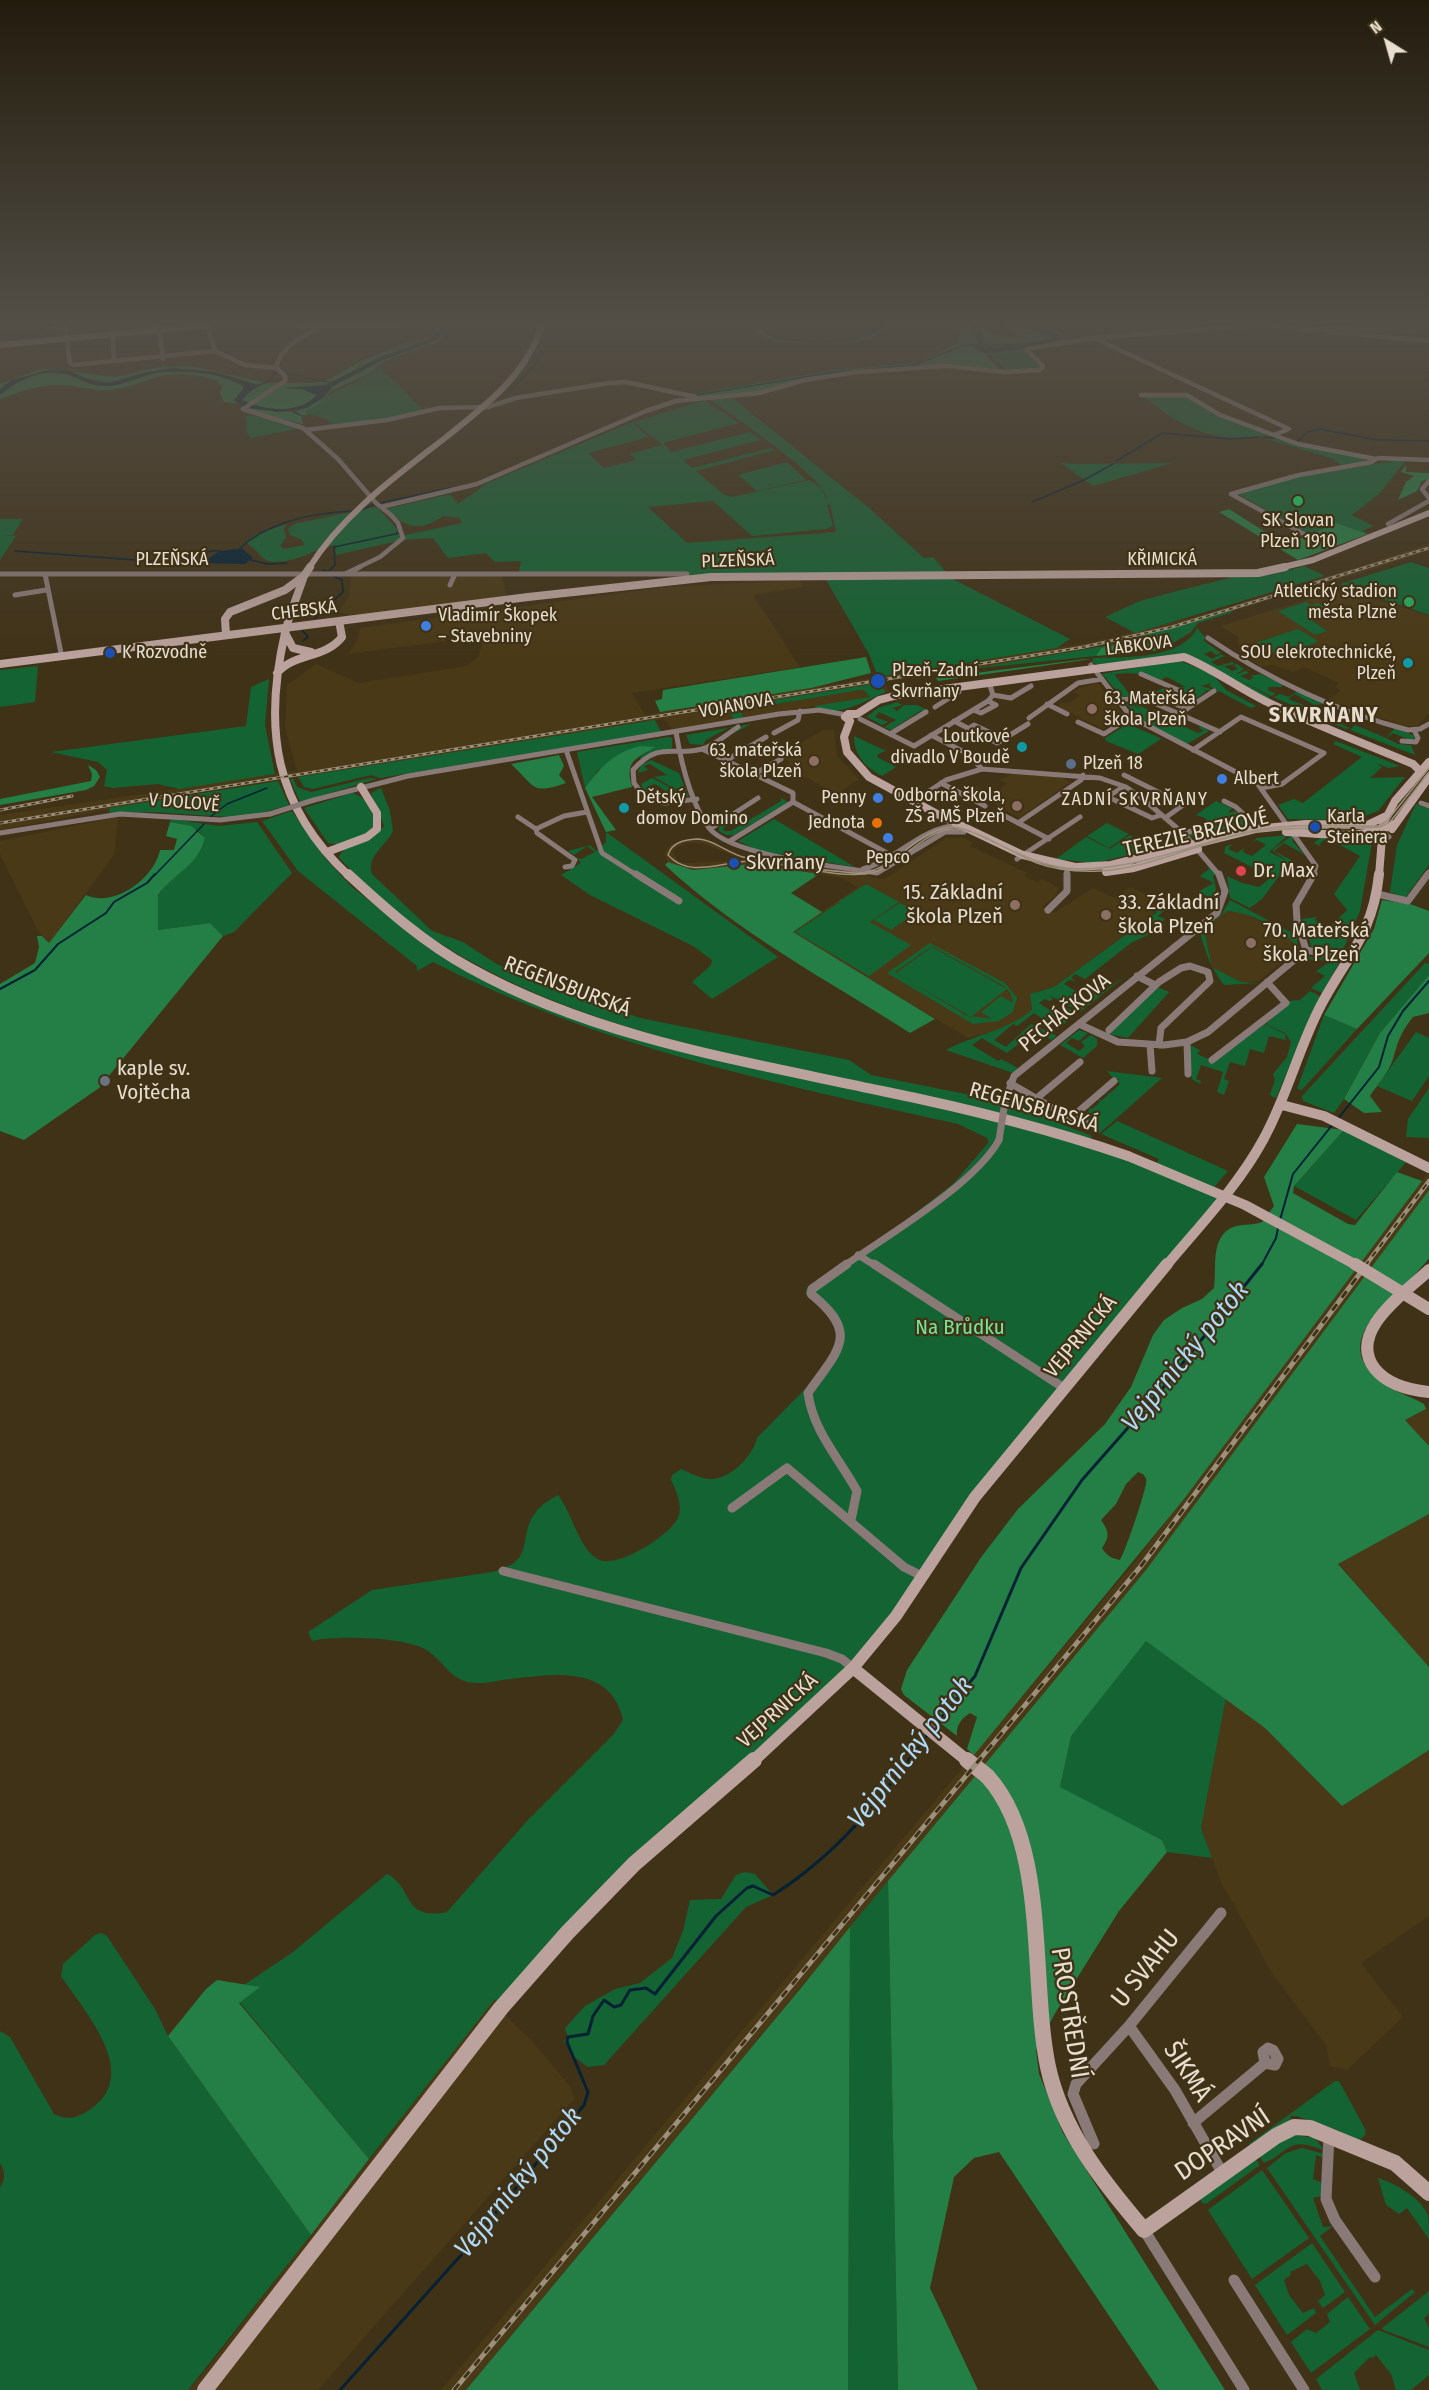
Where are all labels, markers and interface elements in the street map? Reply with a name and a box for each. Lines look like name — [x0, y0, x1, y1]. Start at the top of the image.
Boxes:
north arrow — [1357, 12, 1417, 72]
text: N — [1366, 17, 1385, 38]
marker: SK Slovan Plzeň 1910 — [1291, 494, 1305, 508]
place label: SK Slovan Plzeň 1910 — [1260, 510, 1336, 552]
street label: PLZEŇSKÁ — [135, 549, 209, 571]
street label: PLZEŇSKÁ — [701, 549, 775, 573]
street label: KŘIMICKÁ — [1127, 549, 1197, 571]
place label: Atletický stadion města Plzně — [1274, 581, 1397, 624]
marker: Atletický stadion města Plzně — [1402, 595, 1416, 609]
street label: CHEBSKÁ — [270, 596, 338, 626]
place label: Vladimír Škopek – Stavebniny — [438, 605, 557, 648]
marker: Vladimír Škopek – Stavebniny — [419, 619, 433, 633]
street label: LÁBKOVA — [1105, 631, 1173, 661]
place label: K Rozvodně — [122, 642, 207, 664]
place label: SOU elekrotechnické, Plzeň — [1241, 642, 1396, 684]
marker: K Rozvodně — [103, 646, 117, 660]
marker: SOU elekrotechnické, Plzeň — [1401, 656, 1415, 670]
place label: Plzeň-Zadní Skvrňany — [892, 660, 978, 702]
marker: Plzeň-Zadní Skvrňany — [869, 672, 887, 690]
place label: 63. Mateřská škola Plzeň — [1104, 688, 1196, 730]
street label: VOJANOVA — [697, 689, 775, 723]
marker: 63. Mateřská škola Plzeň — [1085, 702, 1099, 716]
district label: SKVRŇANY — [1269, 703, 1379, 729]
place label: Loutkové divadlo V Boudě — [891, 726, 1010, 768]
place label: 63. mateřská škola Plzeň — [709, 740, 802, 783]
marker: Loutkové divadlo V Boudě — [1015, 740, 1029, 754]
place label: Plzeň 18 — [1083, 753, 1143, 775]
marker: 63. mateřská škola Plzeň — [807, 754, 821, 768]
marker: Plzeň 18 — [1064, 757, 1078, 771]
place label: Albert — [1234, 768, 1279, 790]
marker: Albert — [1215, 772, 1229, 786]
place label: Odborná škola, ZŠ a MŠ Plzeň — [894, 785, 1005, 828]
place label: Dětský domov Domino — [636, 787, 748, 830]
place label: Penny — [821, 787, 866, 809]
street label: V DOLOVĚ — [148, 789, 220, 817]
district label: ZADNÍ SKVRŇANY — [1062, 789, 1208, 811]
marker: Penny — [871, 791, 885, 805]
marker: Odborná škola, ZŠ a MŠ Plzeň — [1010, 799, 1024, 813]
marker: Dětský domov Domino — [617, 801, 631, 815]
street label: TEREZIE BRZKOVÉ — [1121, 805, 1271, 863]
place label: Karla Steinera — [1327, 806, 1388, 848]
place label: Jednota — [808, 812, 865, 834]
marker: Jednota — [870, 816, 884, 830]
marker: Karla Steinera — [1308, 820, 1322, 834]
marker: Pepco — [881, 831, 895, 845]
place label: Pepco — [866, 847, 910, 869]
place label: Skvrňany — [746, 850, 825, 876]
marker: Skvrňany — [727, 856, 741, 870]
place label: Dr. Max — [1253, 858, 1315, 884]
marker: Dr. Max — [1234, 864, 1248, 878]
place label: 15. Základní škola Plzeň — [903, 880, 1003, 930]
place label: 33. Základní škola Plzeň — [1118, 890, 1219, 940]
marker: 15. Základní škola Plzeň — [1008, 898, 1022, 912]
marker: 33. Základní škola Plzeň — [1099, 908, 1113, 922]
place label: 70. Mateřská škola Plzeň — [1263, 918, 1370, 968]
marker: 70. Mateřská škola Plzeň — [1244, 936, 1258, 950]
street label: REGENSBURSKÁ — [500, 951, 634, 1023]
street label: PECHÁČKOVA — [1014, 968, 1116, 1058]
place label: kaple sv. Vojtěcha — [117, 1056, 191, 1106]
marker: kaple sv. Vojtěcha — [98, 1074, 112, 1088]
street label: REGENSBURSKÁ — [966, 1077, 1102, 1139]
water label: Vejprnický potok — [1115, 1275, 1257, 1439]
street label: VEJPRNICKÁ — [1039, 1291, 1123, 1383]
park label: Na Brůdku — [915, 1315, 1005, 1341]
street label: VEJPRNICKÁ — [733, 1668, 823, 1754]
water label: Vejprnický potok — [842, 1670, 980, 1836]
street label: U SVAHU — [1105, 1924, 1187, 2014]
street label: PROSTŘEDNÍ — [1043, 1945, 1095, 2081]
street label: ŠIKMÁ — [1156, 2036, 1218, 2108]
water label: Vejprnický potok — [448, 2101, 590, 2265]
street label: DOPRAVNÍ — [1169, 2102, 1277, 2188]

